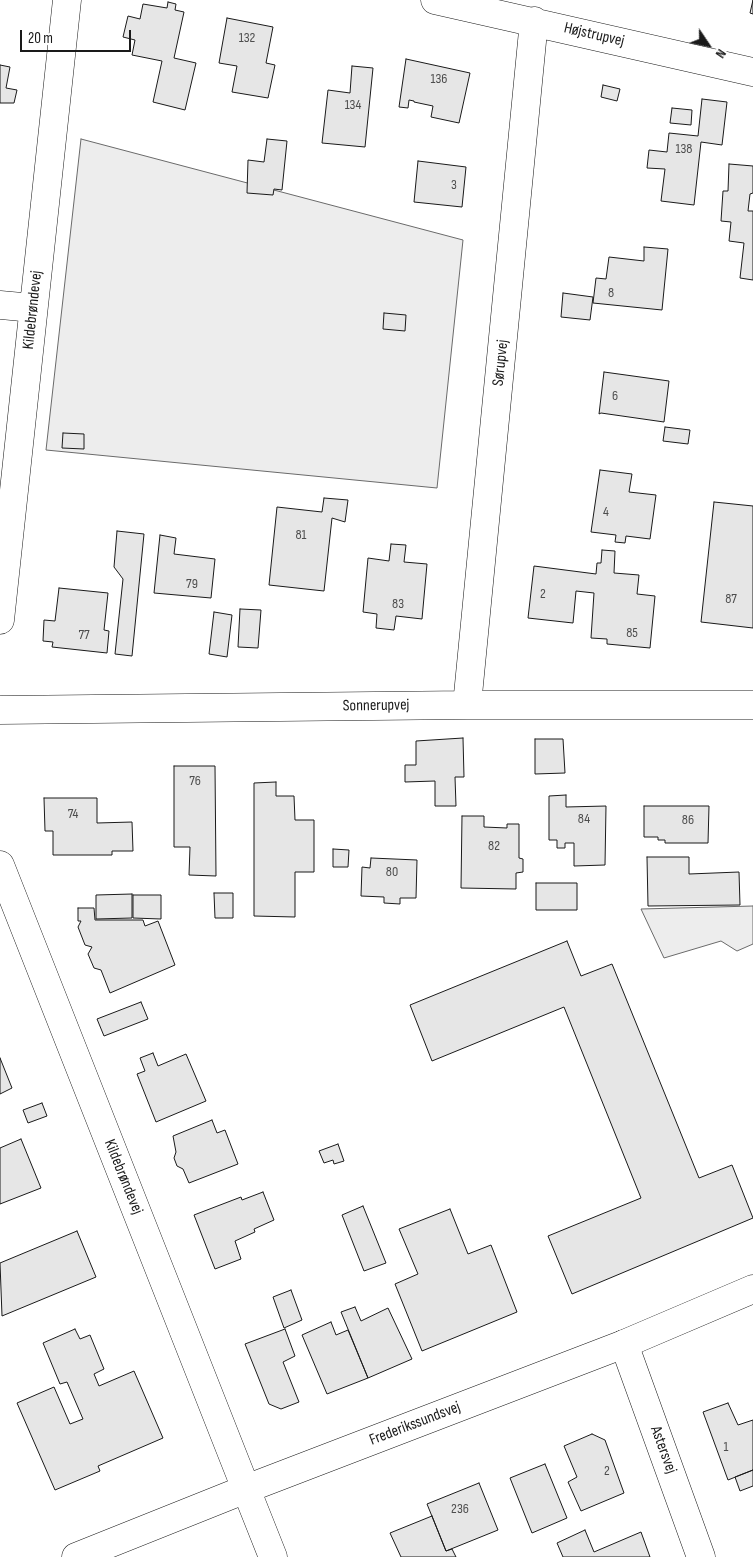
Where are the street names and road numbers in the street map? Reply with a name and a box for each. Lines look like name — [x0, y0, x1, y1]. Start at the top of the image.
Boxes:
street label: Højstrupvej — [562, 19, 626, 51]
street label: Kildebrøndevej — [19, 270, 47, 350]
street label: Sørupvej — [489, 339, 513, 387]
street label: Sonnerupvej — [342, 696, 410, 716]
street label: Kildebrøndevej — [99, 1137, 147, 1217]
street label: Frederikssundsvej — [367, 1398, 463, 1450]
street label: Astersvej — [646, 1424, 680, 1476]

